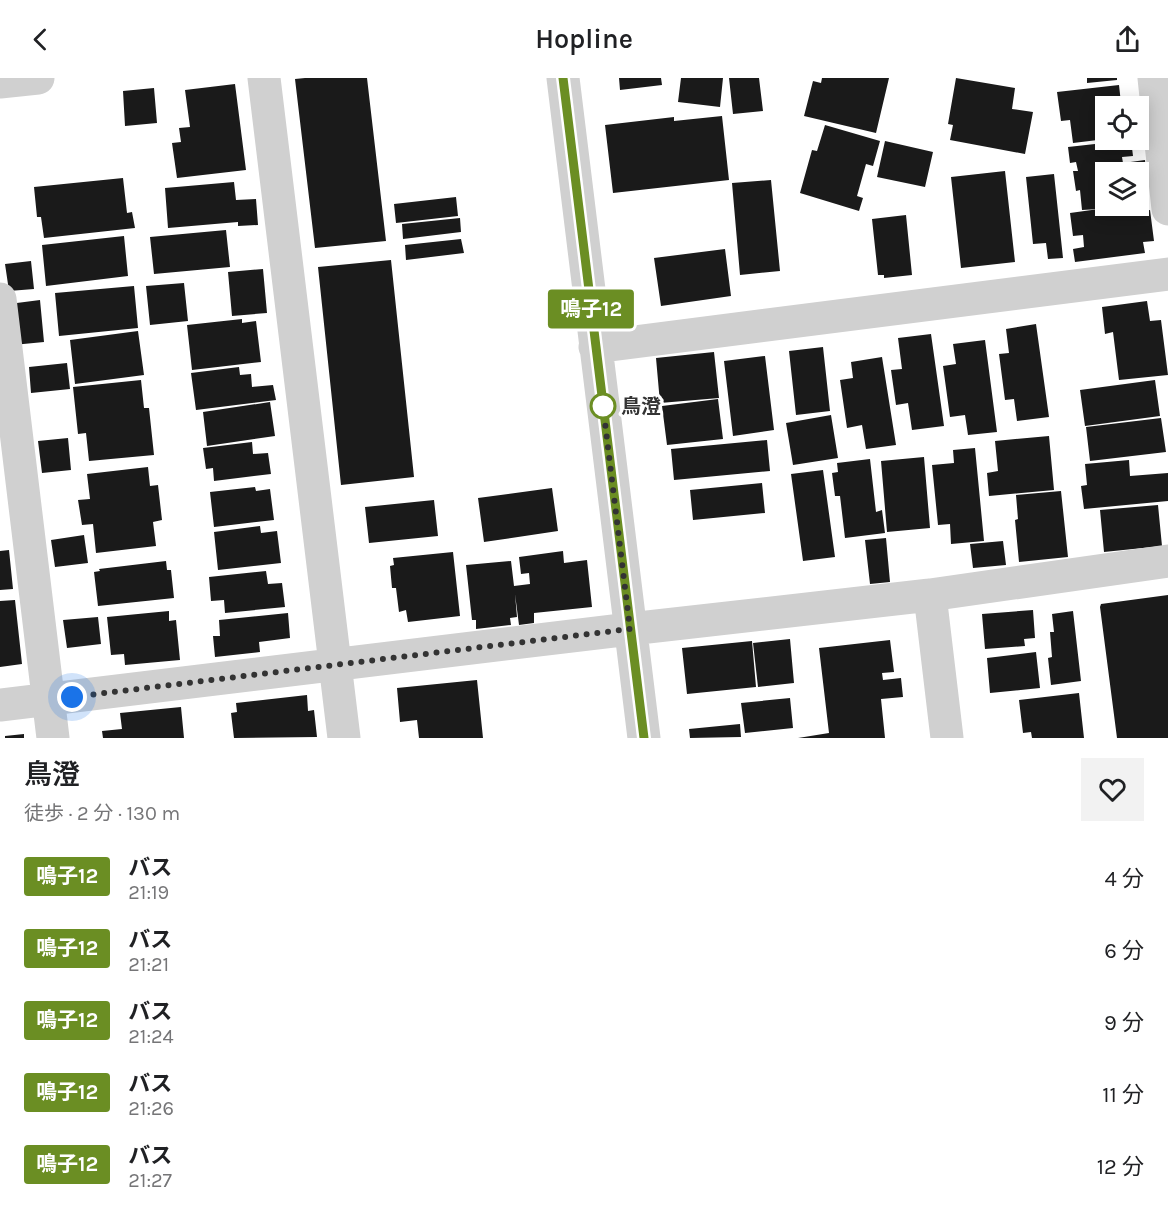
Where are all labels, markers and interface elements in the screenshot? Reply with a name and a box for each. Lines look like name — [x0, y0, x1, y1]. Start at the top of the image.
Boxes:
icon: back — [24, 23, 57, 56]
text: Hopline — [535, 23, 633, 55]
icon: share — [1111, 23, 1144, 56]
map controls — [1095, 96, 1149, 216]
button: locate — [1095, 96, 1149, 150]
button: layers — [1095, 162, 1149, 216]
line badge: 鳴子12 — [549, 290, 633, 328]
text: 鳴子12 — [560, 297, 622, 321]
marker: 鳥澄 — [590, 393, 616, 419]
place label: 鳥澄 — [621, 395, 661, 418]
your location — [57, 682, 87, 712]
text: 鳥澄 — [24, 758, 80, 791]
button: heart — [1081, 758, 1144, 821]
text: 徒歩 · 2 分 · 130 m — [24, 802, 180, 825]
text: バス — [128, 855, 172, 881]
text: 鳴子12 — [36, 864, 98, 888]
text: 4 分 — [1104, 866, 1144, 892]
text: 21:19 — [128, 881, 169, 904]
text: バス — [128, 927, 172, 953]
text: 鳴子12 — [36, 936, 98, 960]
text: 6 分 — [1104, 938, 1144, 964]
text: 21:21 — [128, 953, 169, 976]
text: バス — [128, 999, 172, 1025]
text: 鳴子12 — [36, 1008, 98, 1032]
text: 9 分 — [1104, 1010, 1144, 1036]
text: 21:24 — [128, 1025, 174, 1048]
text: バス — [128, 1071, 172, 1097]
text: 鳴子12 — [36, 1080, 98, 1104]
text: 11 分 — [1102, 1082, 1144, 1108]
text: 21:26 — [128, 1097, 174, 1120]
text: バス — [128, 1143, 172, 1169]
text: 鳴子12 — [36, 1152, 98, 1176]
text: 12 分 — [1097, 1154, 1144, 1180]
text: 21:27 — [128, 1169, 172, 1192]

